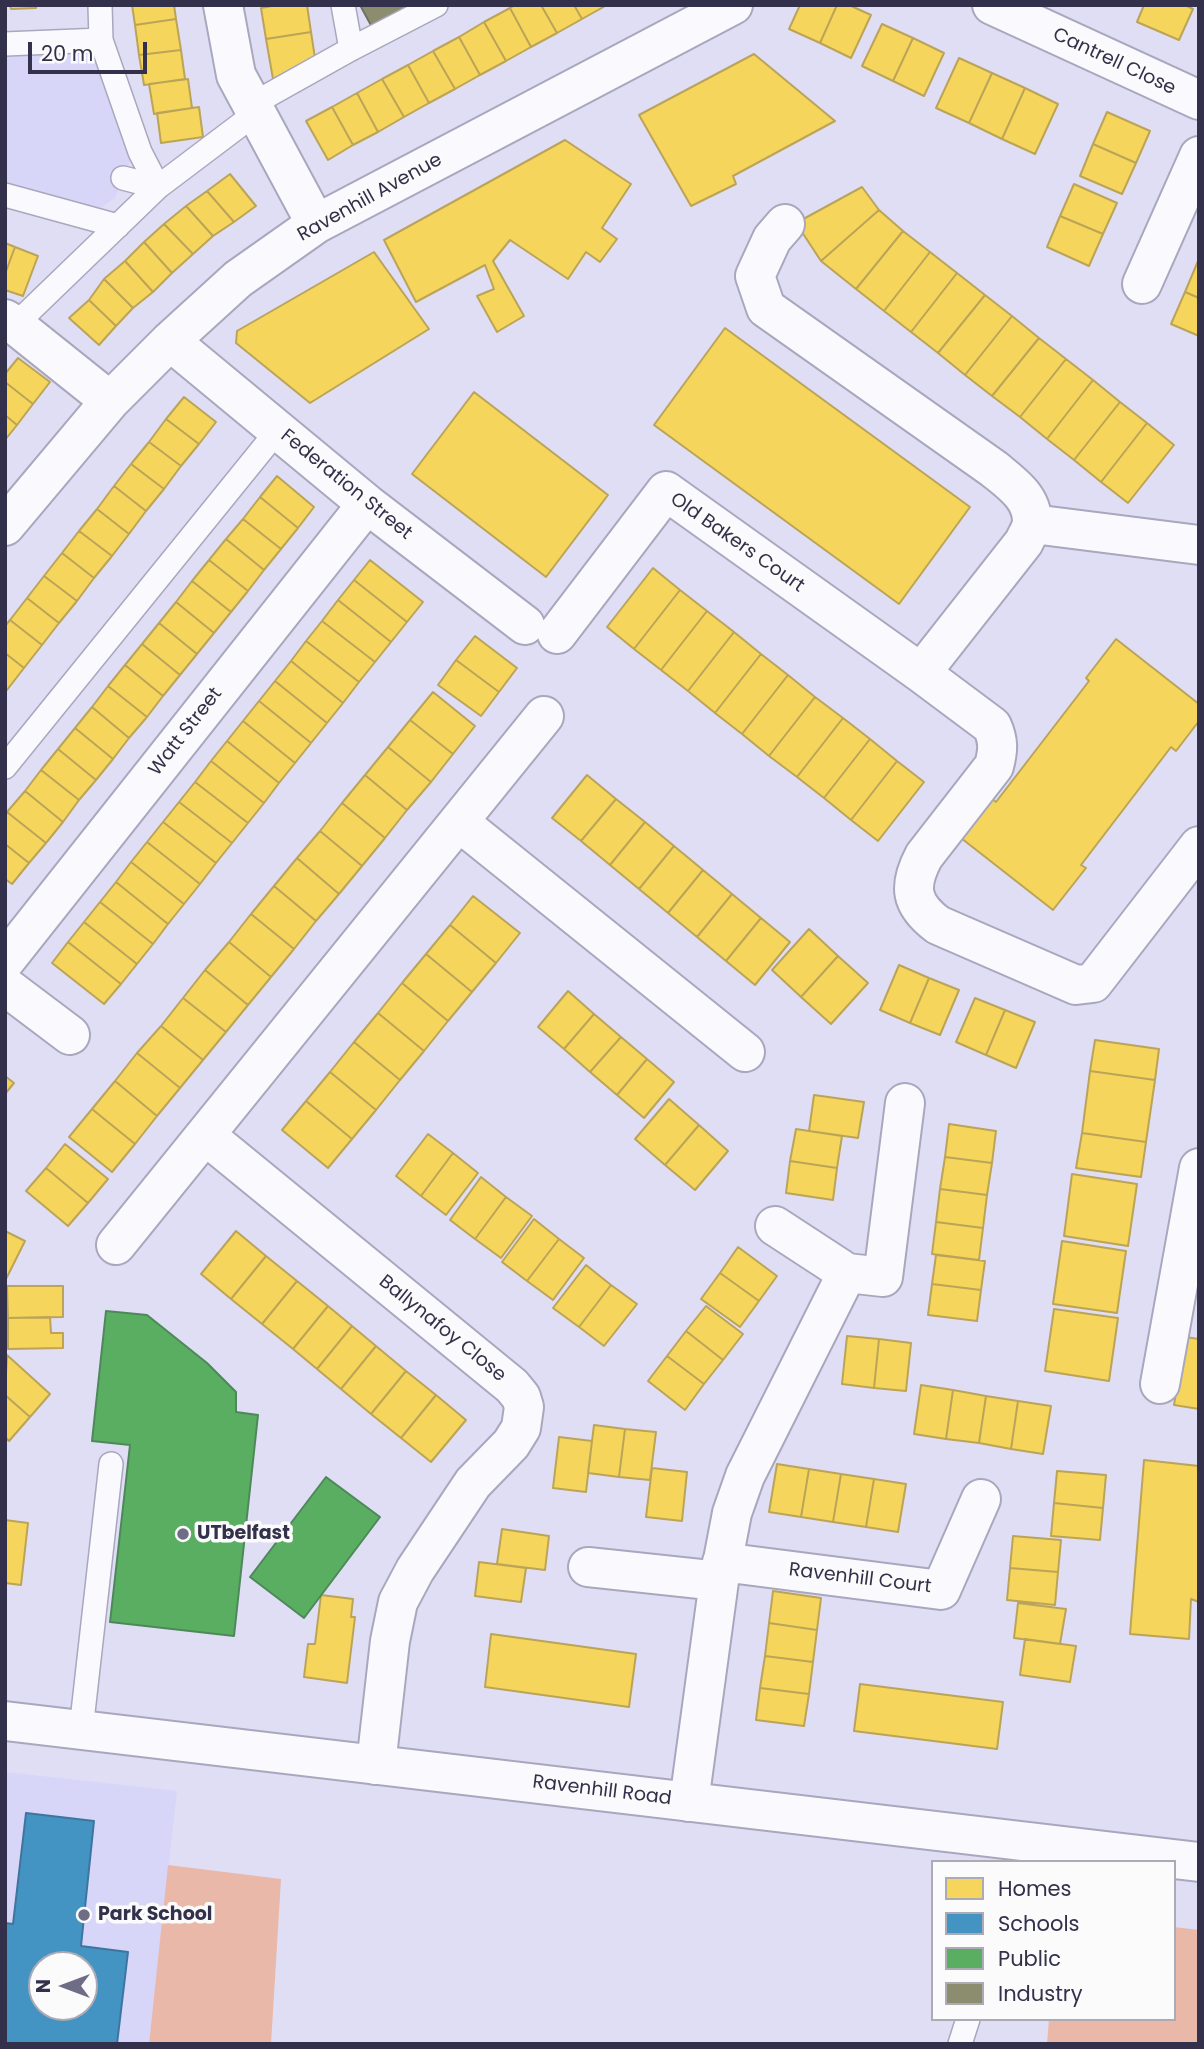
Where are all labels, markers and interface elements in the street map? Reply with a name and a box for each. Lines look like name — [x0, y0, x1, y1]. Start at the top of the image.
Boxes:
street label: Cantrell Close — [1049, 24, 1179, 100]
scale bar — [32, 28, 150, 72]
text: 20 m — [41, 39, 94, 68]
street label: Ravenhill Avenue — [294, 149, 446, 247]
street label: Federation Street — [276, 425, 416, 545]
street label: Old Bakers Court — [665, 488, 809, 598]
street label: Watt Street — [144, 683, 228, 781]
street label: Ballynafoy Close — [374, 1271, 510, 1387]
place label: UTbelfast — [197, 1523, 290, 1545]
marker: UTbelfast — [175, 1526, 191, 1542]
street label: Ravenhill Court — [788, 1559, 932, 1599]
street label: Ravenhill Road — [531, 1771, 673, 1811]
legend — [931, 1860, 1176, 2021]
text: Homes — [998, 1874, 1072, 1903]
place label: Park School — [98, 1904, 212, 1926]
marker: Park School — [76, 1907, 92, 1923]
text: Schools — [998, 1909, 1080, 1938]
text: Public — [998, 1944, 1061, 1973]
north arrow — [28, 1951, 98, 2021]
text: N — [30, 1979, 57, 1993]
text: Industry — [998, 1979, 1083, 2008]

